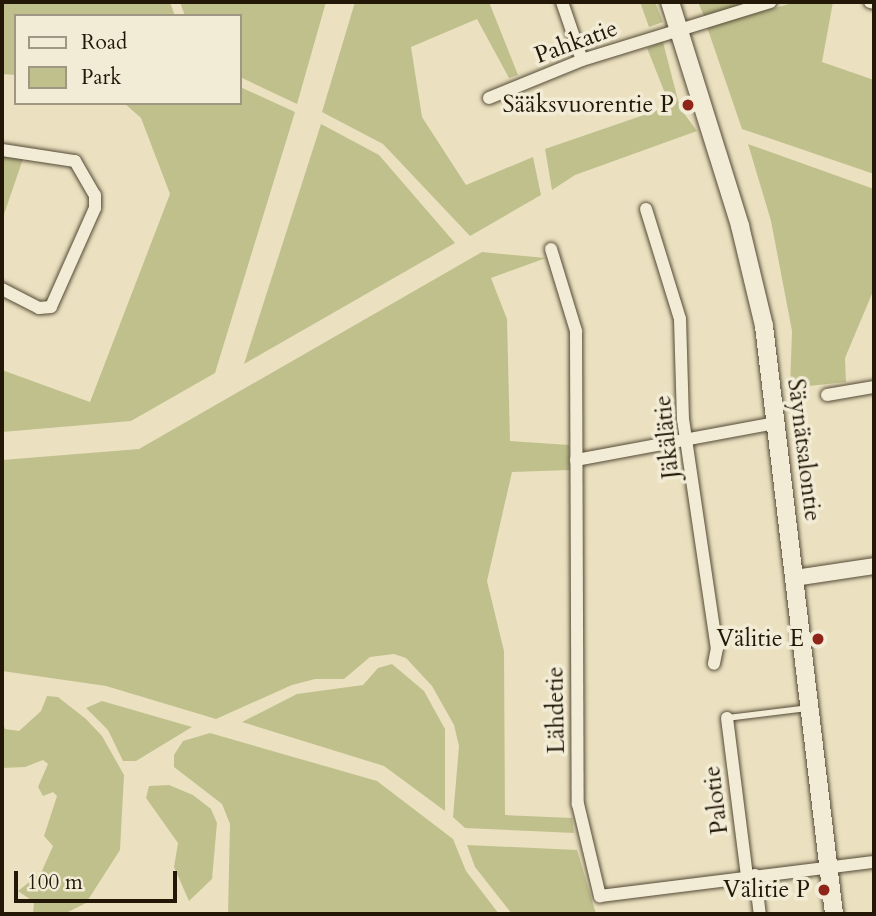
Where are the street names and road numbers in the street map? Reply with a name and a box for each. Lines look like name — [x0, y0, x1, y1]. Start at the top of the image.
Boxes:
street label: Pahkatie — [531, 14, 621, 70]
street label: Säynätsalontie — [781, 377, 827, 523]
street label: Jäkälätie — [648, 394, 686, 480]
street label: Lähdetie — [541, 666, 571, 754]
street label: Palotie — [698, 764, 734, 836]

